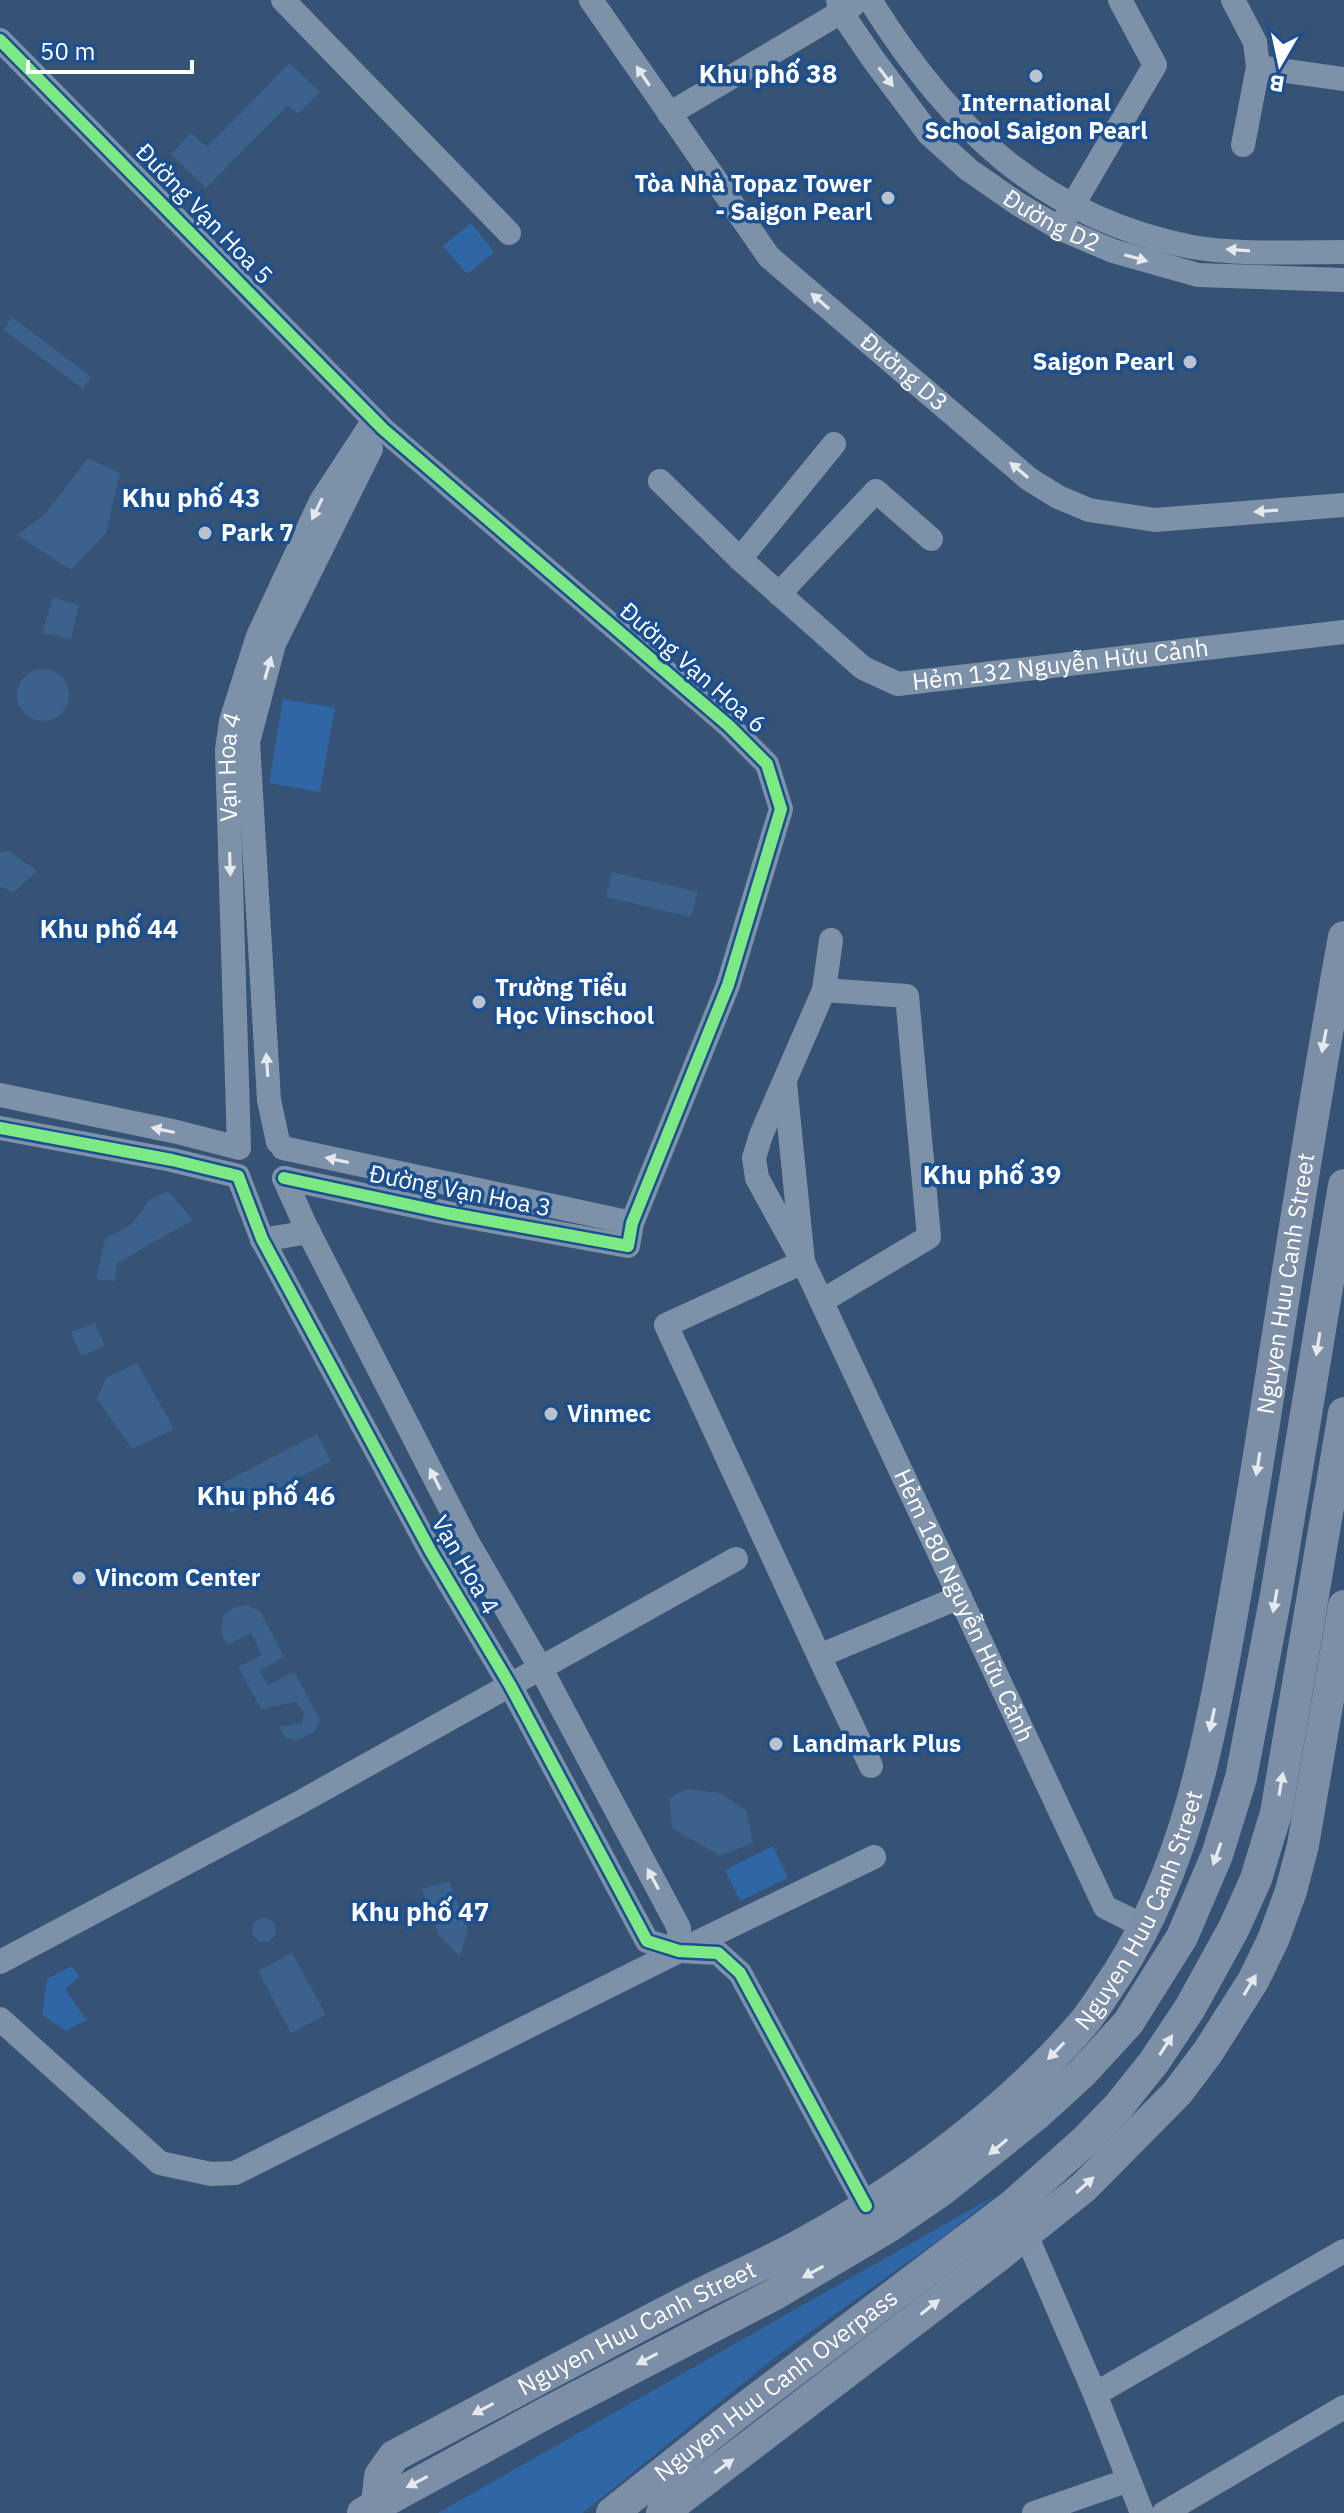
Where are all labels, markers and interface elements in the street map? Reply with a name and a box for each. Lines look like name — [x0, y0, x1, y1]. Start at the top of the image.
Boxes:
scale bar — [28, 24, 192, 74]
north arrow — [1240, 24, 1320, 104]
text: 50 m — [40, 35, 95, 67]
district label: Khu phố 38 — [699, 56, 837, 90]
one-way arrow — [636, 66, 651, 87]
one-way arrow — [877, 66, 893, 87]
marker: International School Saigon Pearl — [1027, 67, 1045, 85]
text: B — [1267, 69, 1286, 100]
place label: International School Saigon Pearl — [924, 86, 1148, 146]
street label: Đường Vạn Hoa 5 — [129, 136, 280, 291]
place label: Tòa Nhà Topaz Tower - Saigon Pearl — [634, 167, 872, 227]
street label: Đường D2 — [997, 181, 1105, 259]
marker: Tòa Nhà Topaz Tower - Saigon Pearl — [879, 189, 897, 207]
one-way arrow — [1225, 243, 1250, 256]
one-way arrow — [1125, 252, 1149, 265]
one-way arrow — [811, 293, 831, 310]
street label: Đường D3 — [854, 325, 955, 418]
place label: Saigon Pearl — [1033, 345, 1174, 377]
marker: Saigon Pearl — [1181, 353, 1199, 371]
one-way arrow — [1009, 462, 1029, 479]
district label: Khu phố 43 — [122, 480, 260, 514]
one-way arrow — [310, 498, 324, 521]
one-way arrow — [1253, 505, 1278, 518]
place label: Park 7 — [221, 516, 294, 548]
marker: Park 7 — [196, 524, 214, 542]
street label: Đường Vạn Hoa 6 — [614, 595, 774, 740]
street label: Hẻm 132 Nguyễn Hữu Cảnh — [910, 631, 1210, 697]
one-way arrow — [262, 656, 274, 681]
street label: Vạn Hoa 4 — [210, 708, 248, 822]
one-way arrow — [224, 852, 237, 877]
district label: Khu phố 44 — [40, 911, 178, 945]
place label: Trường Tiểu Học Vinschool — [495, 971, 654, 1031]
marker: Trường Tiểu Học Vinschool — [470, 993, 488, 1011]
one-way arrow — [1318, 1029, 1330, 1054]
one-way arrow — [260, 1052, 273, 1077]
one-way arrow — [151, 1123, 176, 1135]
street label: Nguyen Huu Canh Street — [1249, 1150, 1322, 1416]
one-way arrow — [324, 1153, 349, 1166]
street label: Đường Vạn Hoa 3 — [367, 1157, 554, 1223]
district label: Khu phố 39 — [923, 1157, 1061, 1191]
one-way arrow — [1311, 1332, 1323, 1357]
place label: Vinmec — [567, 1397, 651, 1429]
marker: Vinmec — [542, 1405, 560, 1423]
one-way arrow — [1251, 1452, 1264, 1477]
street label: Hẻm 180 Nguyễn Hữu Cảnh — [887, 1463, 1042, 1747]
one-way arrow — [428, 1467, 441, 1490]
district label: Khu phố 46 — [197, 1478, 335, 1512]
street label: Vạn Hoa 4 — [425, 1509, 507, 1620]
place label: Vincom Center — [95, 1561, 261, 1593]
marker: Vincom Center — [70, 1569, 88, 1587]
one-way arrow — [1268, 1589, 1280, 1614]
one-way arrow — [1205, 1707, 1218, 1732]
place label: Landmark Plus — [792, 1727, 961, 1759]
marker: Landmark Plus — [767, 1735, 785, 1753]
one-way arrow — [1276, 1771, 1288, 1796]
street label: Nguyen Huu Canh Street — [1067, 1787, 1209, 2036]
one-way arrow — [1210, 1842, 1223, 1866]
one-way arrow — [646, 1868, 660, 1890]
district label: Khu phố 47 — [351, 1894, 489, 1928]
one-way arrow — [1242, 1974, 1256, 1996]
one-way arrow — [1158, 2034, 1172, 2056]
one-way arrow — [1047, 2041, 1066, 2060]
one-way arrow — [988, 2138, 1008, 2155]
one-way arrow — [1076, 2176, 1095, 2194]
street label: Nguyen Huu Canh Street — [512, 2253, 761, 2402]
one-way arrow — [802, 2265, 824, 2279]
street label: Nguyen Huu Canh Overpass — [647, 2281, 904, 2488]
one-way arrow — [920, 2299, 940, 2315]
one-way arrow — [635, 2353, 658, 2366]
one-way arrow — [472, 2402, 494, 2416]
one-way arrow — [714, 2458, 734, 2474]
one-way arrow — [406, 2475, 429, 2489]

